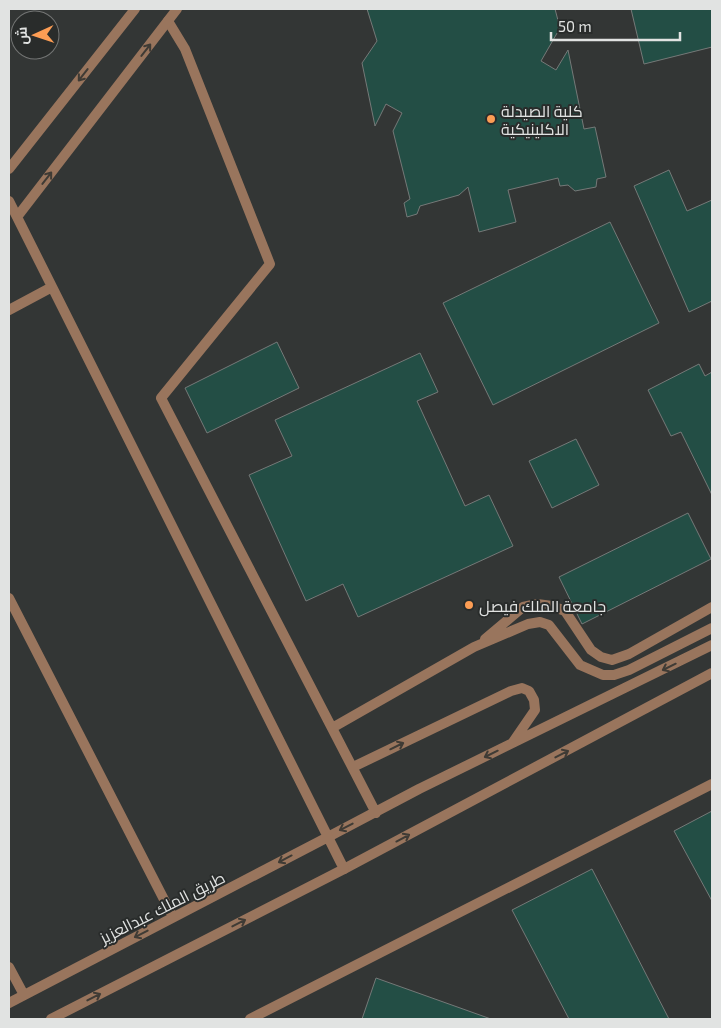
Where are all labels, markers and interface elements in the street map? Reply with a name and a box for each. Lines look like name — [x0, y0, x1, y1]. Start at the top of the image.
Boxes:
north arrow — [10, 10, 60, 60]
scale bar — [551, 10, 680, 42]
text: 50 m — [558, 17, 592, 35]
text: ش — [13, 26, 31, 45]
one-way arrow — [140, 44, 151, 57]
one-way arrow — [78, 68, 89, 81]
place label: كلية الصيدلة الاكلينيكية — [501, 101, 583, 139]
marker: كلية الصيدلة الاكلينيكية — [485, 113, 497, 125]
one-way arrow — [41, 172, 52, 185]
place label: جامعة الملك فيصل — [479, 596, 606, 617]
marker: جامعة الملك فيصل — [463, 599, 475, 611]
one-way arrow — [661, 662, 676, 672]
one-way arrow — [389, 741, 404, 751]
one-way arrow — [554, 749, 569, 759]
one-way arrow — [484, 750, 499, 759]
one-way arrow — [339, 823, 354, 833]
one-way arrow — [395, 833, 410, 842]
one-way arrow — [278, 855, 293, 864]
street label: طريق الملك عبدالعزيز — [95, 867, 229, 949]
one-way arrow — [231, 918, 246, 928]
one-way arrow — [134, 930, 149, 939]
one-way arrow — [86, 992, 101, 1001]

